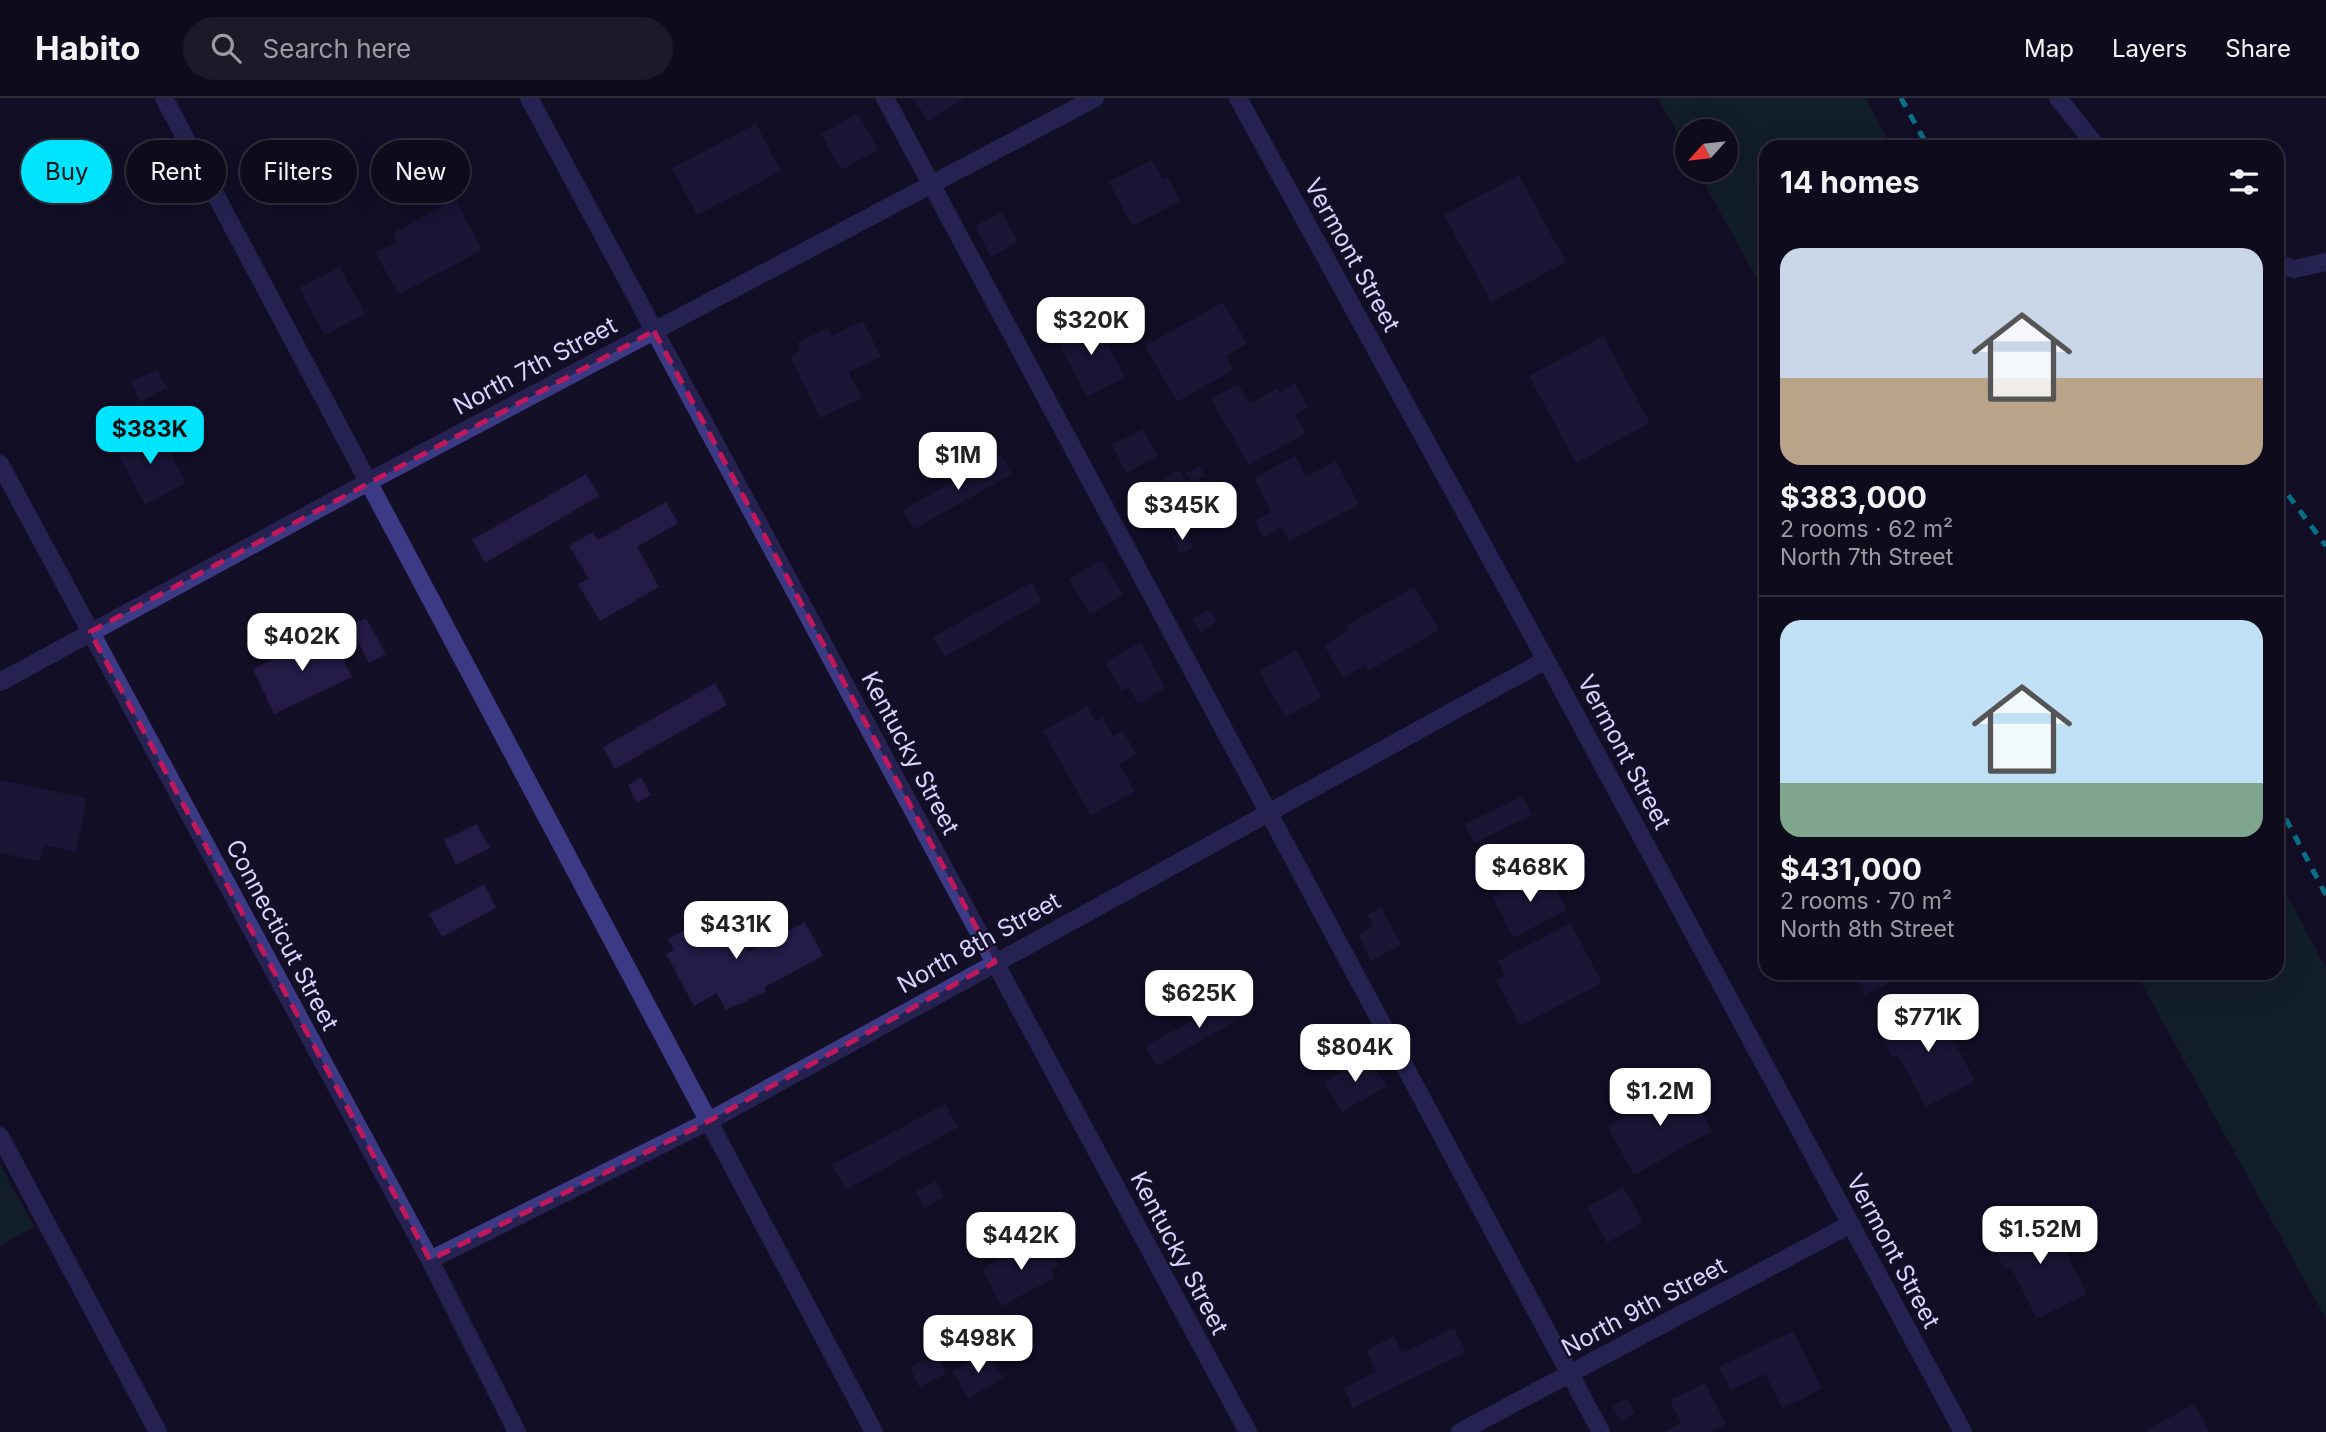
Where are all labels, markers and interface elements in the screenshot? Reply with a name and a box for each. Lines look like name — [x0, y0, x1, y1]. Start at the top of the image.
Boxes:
search box — [183, 17, 673, 80]
text: Habito — [35, 28, 141, 68]
icon: search — [207, 29, 245, 67]
text: Search here — [263, 33, 411, 64]
text: Map — [2024, 34, 2074, 63]
text: Layers — [2112, 34, 2187, 63]
text: Share — [2225, 34, 2291, 63]
north arrow — [1675, 119, 1738, 182]
map controls — [1675, 119, 1738, 182]
chip: Buy — [21, 140, 112, 203]
chip: Rent — [126, 140, 226, 203]
chip: Filters — [240, 140, 357, 203]
chip: New — [371, 140, 470, 203]
icon: filters — [2225, 163, 2263, 201]
text: 14 homes — [1780, 164, 1919, 200]
street label: Vermont Street — [1298, 173, 1407, 337]
icon: home — [1959, 294, 2085, 420]
pin: $320K — [1042, 298, 1140, 357]
text: $320K — [1053, 306, 1129, 334]
street label: North 7th Street — [448, 310, 622, 421]
pin: $383K — [101, 406, 199, 466]
text: $383K — [112, 415, 188, 443]
pin: $1M — [924, 432, 992, 492]
text: $1M — [935, 441, 981, 469]
text: $383,000 — [1780, 479, 1927, 515]
pin: $345K — [1133, 482, 1231, 542]
text: $345K — [1144, 491, 1220, 519]
text: 2 rooms · 62 m² — [1780, 515, 1953, 543]
text: North 7th Street — [1780, 543, 1953, 571]
pin: $402K — [253, 614, 351, 673]
text: $402K — [263, 622, 341, 650]
street label: Kentucky Street — [855, 666, 966, 839]
icon: home — [1959, 666, 2085, 792]
street label: Vermont Street — [1572, 670, 1677, 834]
street label: Connecticut Street — [220, 834, 345, 1035]
pin: $468K — [1481, 844, 1579, 904]
text: $431,000 — [1780, 851, 1922, 887]
text: $468K — [1491, 853, 1569, 881]
street label: North 8th Street — [892, 886, 1066, 999]
text: 2 rooms · 70 m² — [1780, 887, 1952, 915]
pin: $431K — [687, 902, 785, 961]
text: $431K — [700, 910, 772, 938]
text: North 8th Street — [1780, 915, 1954, 943]
pin: $625K — [1150, 970, 1248, 1030]
text: $625K — [1161, 979, 1237, 1007]
pin: $771K — [1879, 995, 1977, 1054]
text: $771K — [1894, 1003, 1962, 1031]
pin: $804K — [1306, 1024, 1404, 1084]
text: $804K — [1316, 1033, 1394, 1061]
pin: $1.2M — [1611, 1068, 1709, 1128]
text: $1.2M — [1626, 1077, 1694, 1105]
street label: Kentucky Street — [1124, 1166, 1235, 1339]
street label: Vermont Street — [1841, 1169, 1946, 1333]
pin: $1.52M — [1983, 1206, 2097, 1266]
pin: $442K — [972, 1212, 1070, 1272]
text: $1.52M — [1998, 1215, 2082, 1243]
text: $442K — [982, 1221, 1060, 1249]
street label: North 9th Street — [1556, 1251, 1731, 1362]
pin: $498K — [929, 1316, 1027, 1375]
text: $498K — [939, 1324, 1017, 1352]

